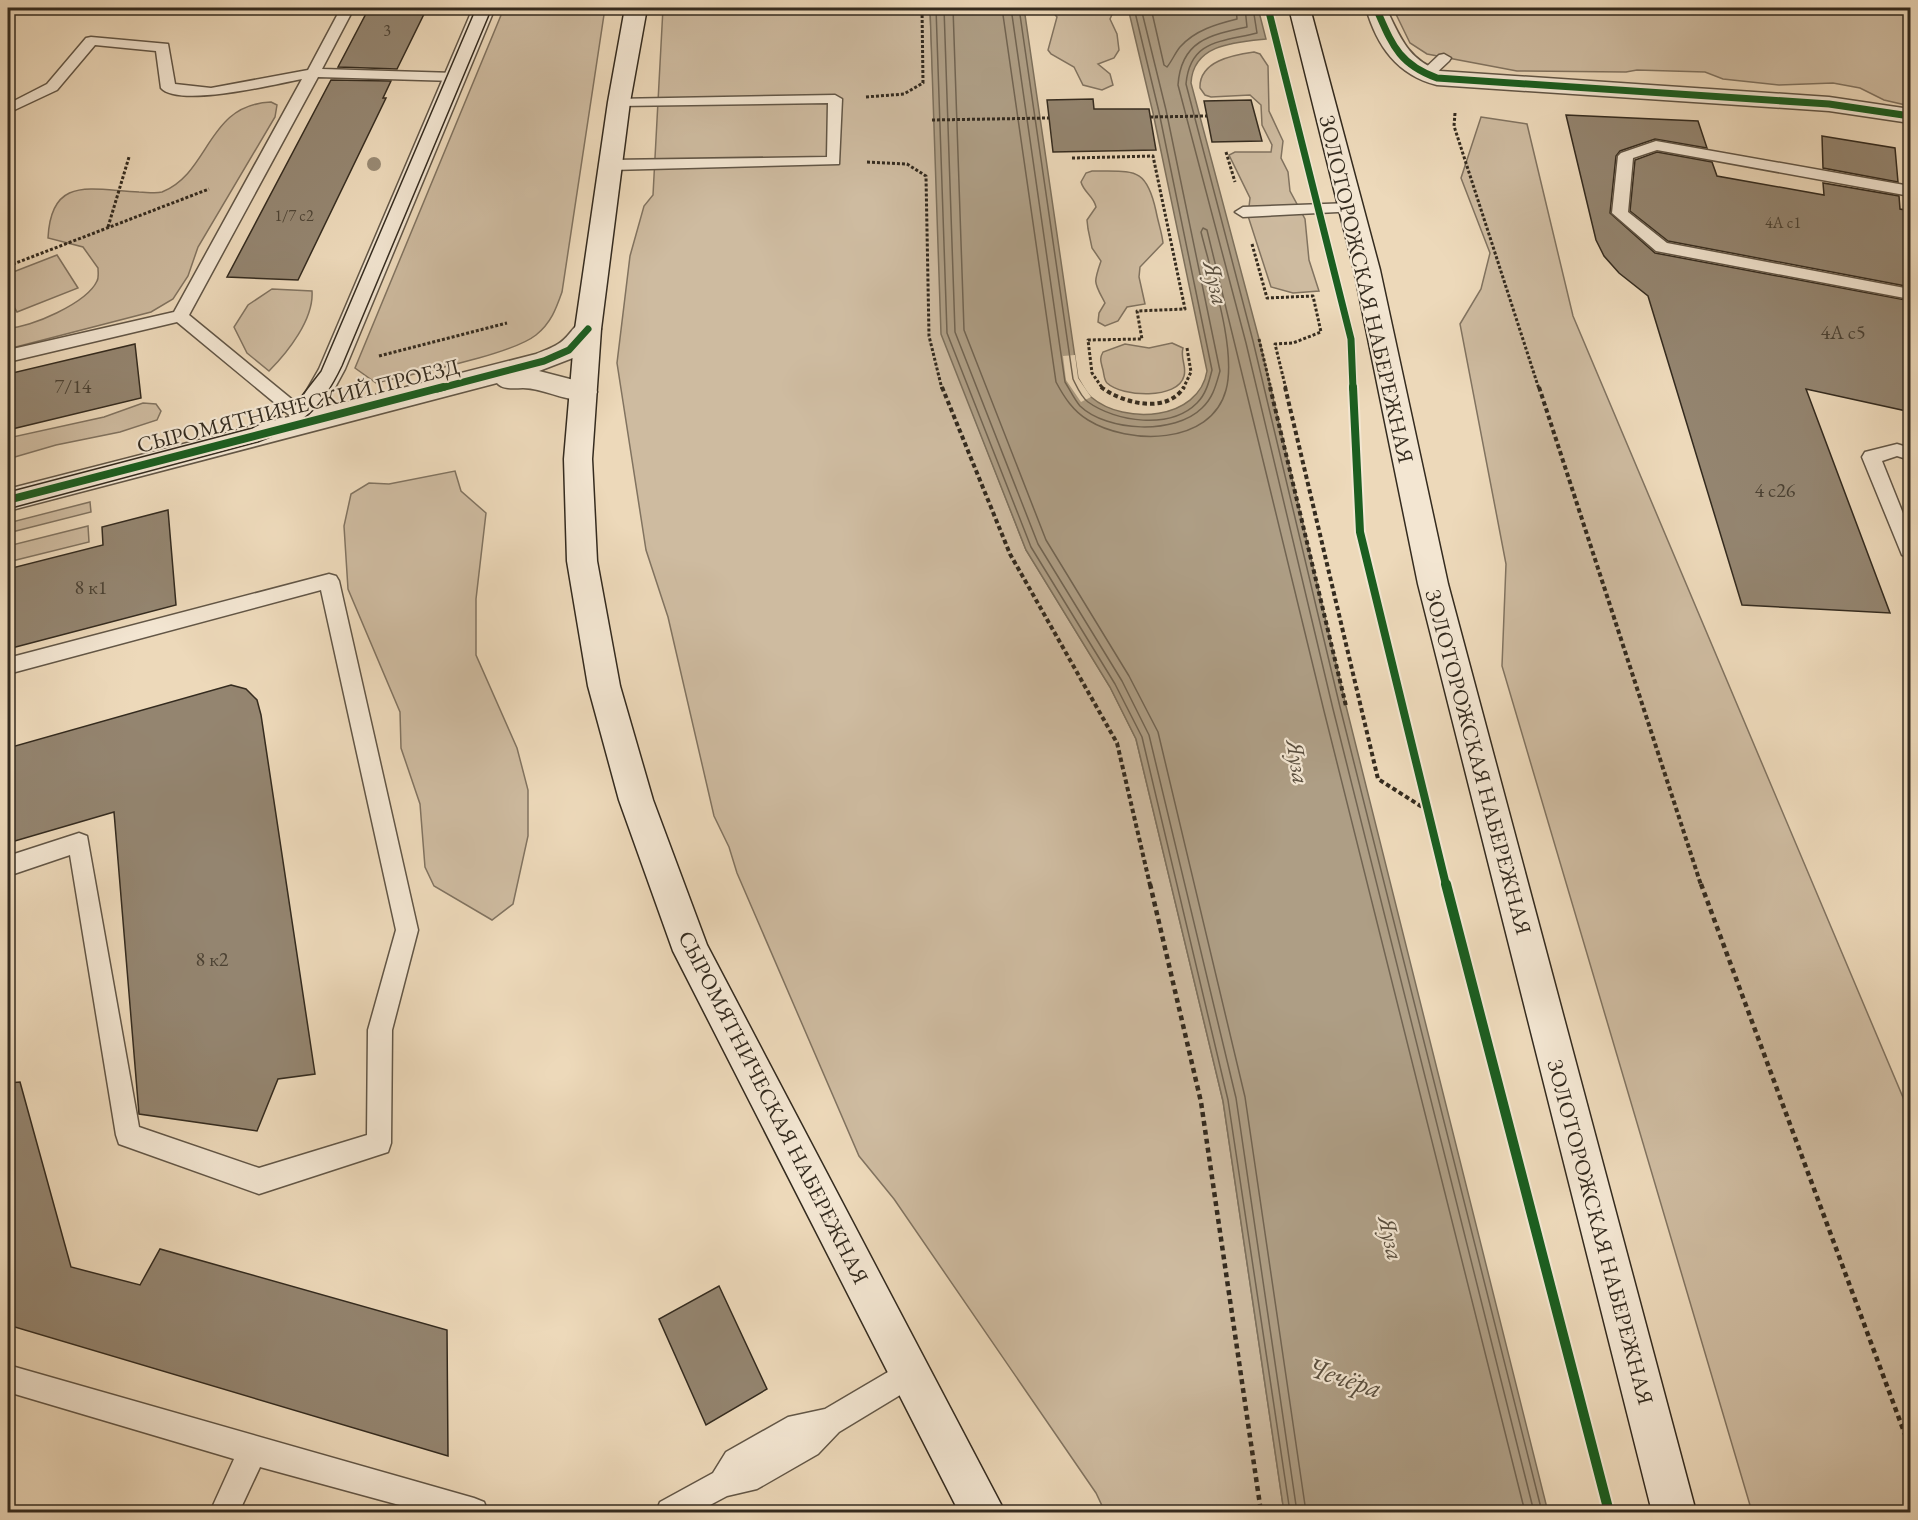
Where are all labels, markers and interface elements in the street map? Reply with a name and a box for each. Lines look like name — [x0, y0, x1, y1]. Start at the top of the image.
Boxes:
house number: 3 — [383, 20, 391, 41]
street label: ЗОЛОТОРОЖСКАЯ НАБЕРЕЖНАЯ — [1312, 112, 1421, 466]
house number: 1/7 с2 — [274, 205, 314, 226]
house number: 4А с1 — [1765, 212, 1801, 233]
water label: Яуза — [1196, 256, 1237, 308]
house number: 4А с5 — [1820, 319, 1866, 345]
street label: СЫРОМЯТНИЧЕСКИЙ ПРОЕЗД — [134, 351, 463, 460]
house number: 7/14 — [55, 373, 92, 399]
house number: 4 с26 — [1755, 477, 1796, 503]
house number: 8 к1 — [75, 574, 107, 600]
street label: ЗОЛОТОРОЖСКАЯ НАБЕРЕЖНАЯ — [1418, 586, 1539, 938]
water label: Яуза — [1279, 736, 1317, 786]
street label: СЫРОМЯТНИЧЕСКАЯ НАБЕРЕЖНАЯ — [671, 926, 876, 1289]
house number: 8 к2 — [196, 946, 229, 972]
street label: ЗОЛОТОРОЖСКАЯ НАБЕРЕЖНАЯ — [1540, 1056, 1661, 1408]
water label: Яуза — [1371, 1211, 1412, 1263]
water label: Чечёра — [1303, 1348, 1387, 1406]

